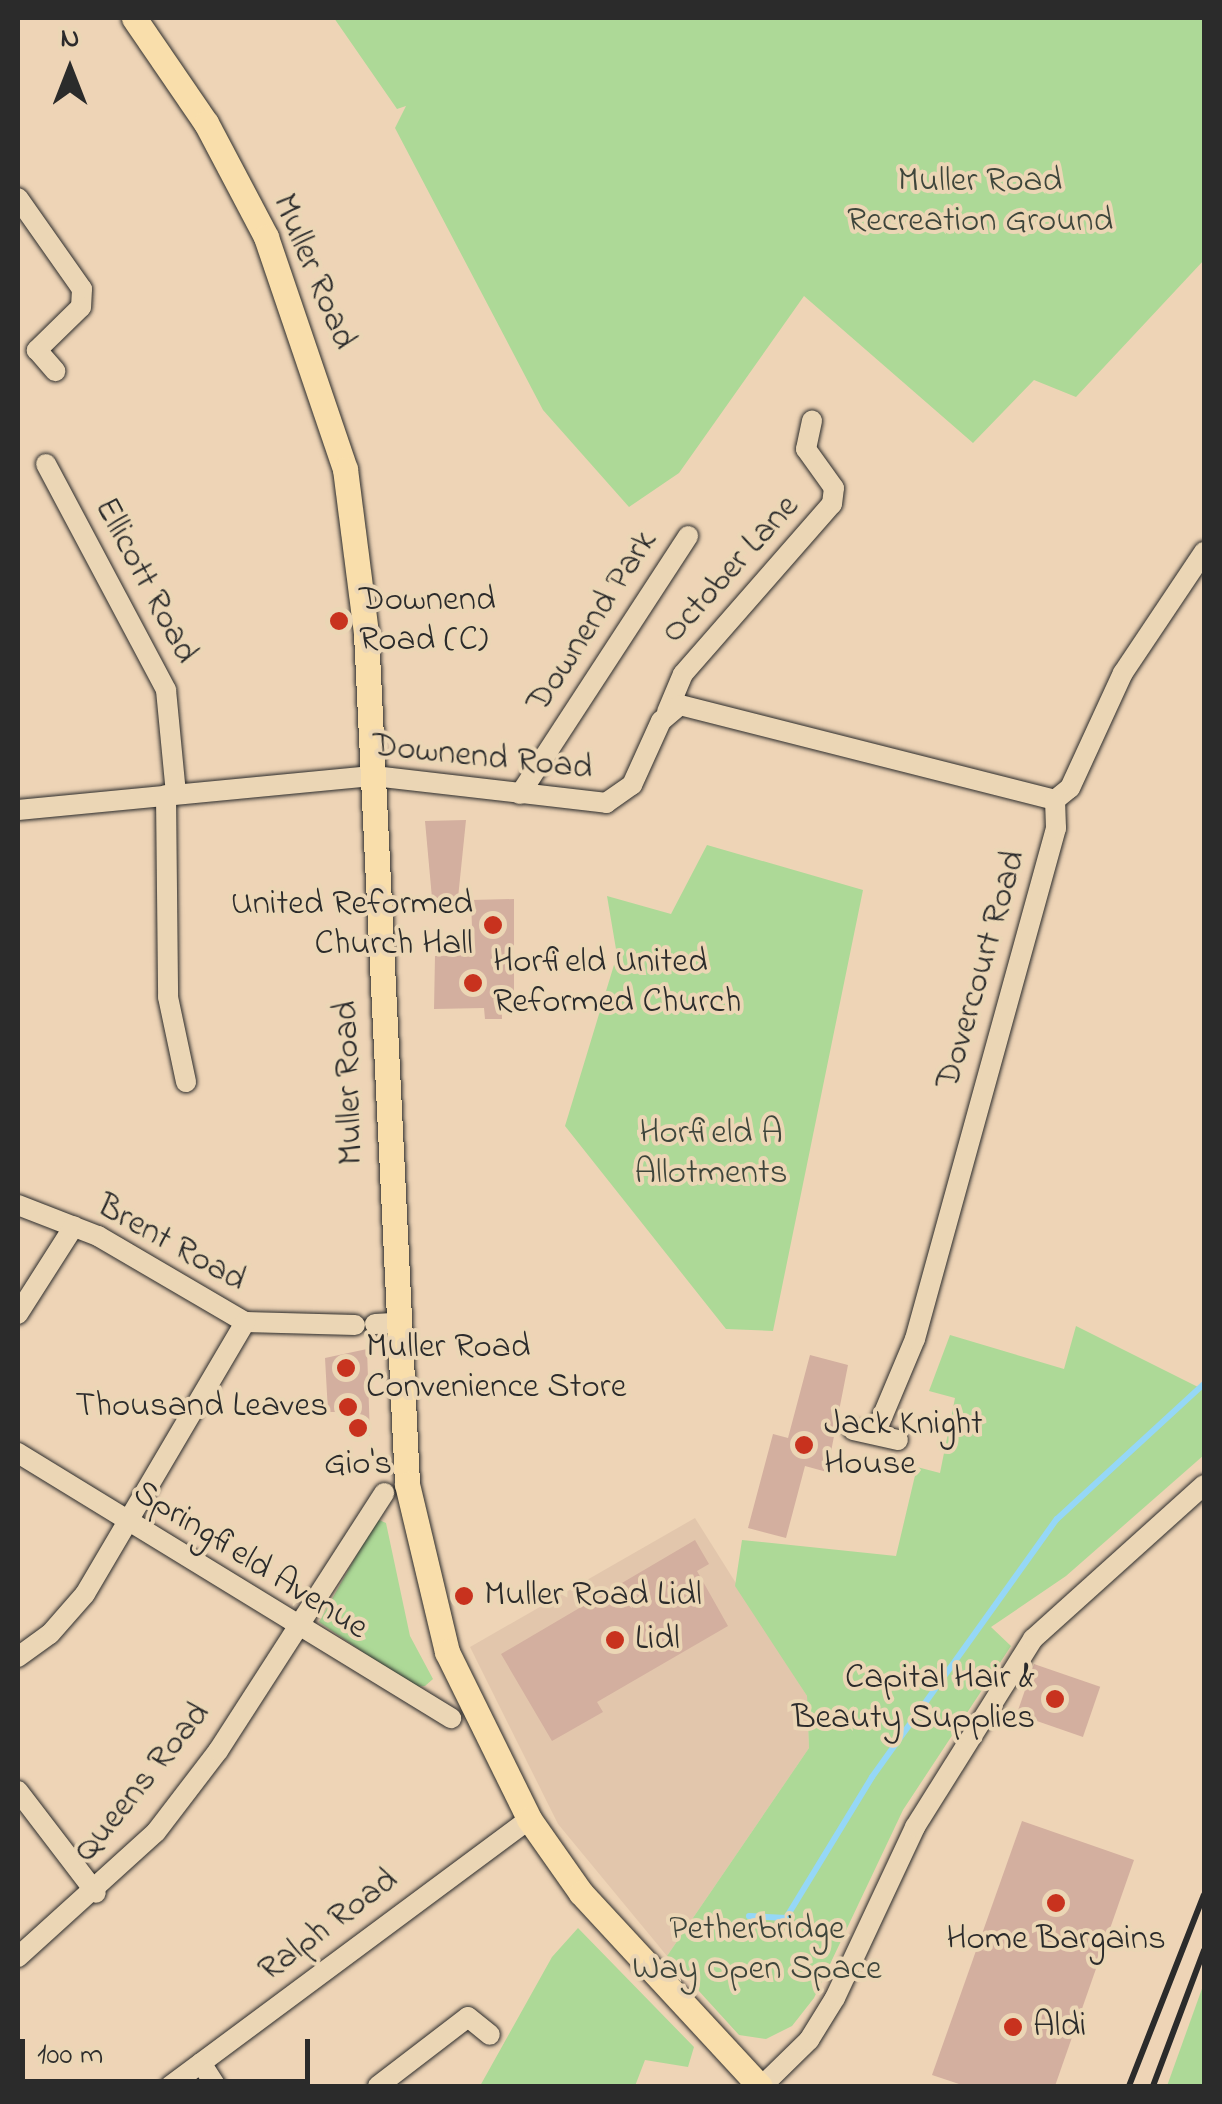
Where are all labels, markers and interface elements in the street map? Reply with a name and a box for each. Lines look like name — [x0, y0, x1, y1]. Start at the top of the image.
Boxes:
text: N — [61, 19, 79, 60]
north arrow — [20, 20, 120, 120]
park label: Muller Road Recreation Ground — [847, 161, 1113, 243]
street label: Muller Road — [262, 188, 364, 356]
street label: October Lane — [653, 487, 809, 653]
street label: Ellicott Road — [84, 491, 206, 671]
street label: Downend Park — [519, 523, 667, 721]
place label: Downend Road (C) — [359, 580, 496, 662]
marker: Downend Road (C) — [328, 610, 350, 632]
street label: Downend Road — [370, 726, 594, 790]
street label: Dovercourt Road — [928, 846, 1036, 1094]
place label: United Reformed Church Hall — [231, 884, 473, 966]
marker: United Reformed Church Hall — [482, 914, 504, 936]
place label: Horfield United Reformed Church — [493, 942, 741, 1024]
marker: Horfield United Reformed Church — [462, 972, 484, 994]
street label: Muller Road — [326, 1000, 374, 1166]
park label: Horfield A Allotments — [635, 1113, 787, 1195]
street label: Brent Road — [89, 1186, 253, 1302]
place label: Muller Road Convenience Store — [366, 1327, 626, 1409]
marker: Muller Road Convenience Store — [335, 1357, 357, 1379]
place label: Thousand Leaves — [75, 1386, 328, 1428]
marker: Thousand Leaves — [337, 1396, 359, 1418]
place label: Jack Knight House — [824, 1404, 983, 1486]
marker: Gio's — [347, 1417, 369, 1439]
marker: Jack Knight House — [793, 1434, 815, 1456]
place label: Gio's — [324, 1444, 392, 1486]
street label: Springfield Avenue — [125, 1472, 375, 1650]
place label: Muller Road Lidl — [484, 1575, 702, 1617]
marker: Muller Road Lidl — [453, 1585, 475, 1607]
place label: Lidl — [635, 1619, 680, 1661]
marker: Lidl — [604, 1629, 626, 1651]
place label: Capital Hair & Beauty Supplies — [792, 1658, 1035, 1740]
marker: Capital Hair & Beauty Supplies — [1044, 1688, 1066, 1710]
street label: Queens Road — [66, 1695, 220, 1871]
street label: Ralph Road — [251, 1860, 407, 1992]
marker: Home Bargains — [1045, 1892, 1067, 1914]
park label: Petherbridge Way Open Space — [632, 1909, 882, 1991]
place label: Home Bargains — [946, 1919, 1166, 1961]
place label: Aldi — [1033, 2006, 1086, 2048]
marker: Aldi — [1002, 2016, 1024, 2038]
scale bar — [25, 2019, 315, 2081]
text: 100 m — [37, 2034, 103, 2078]

